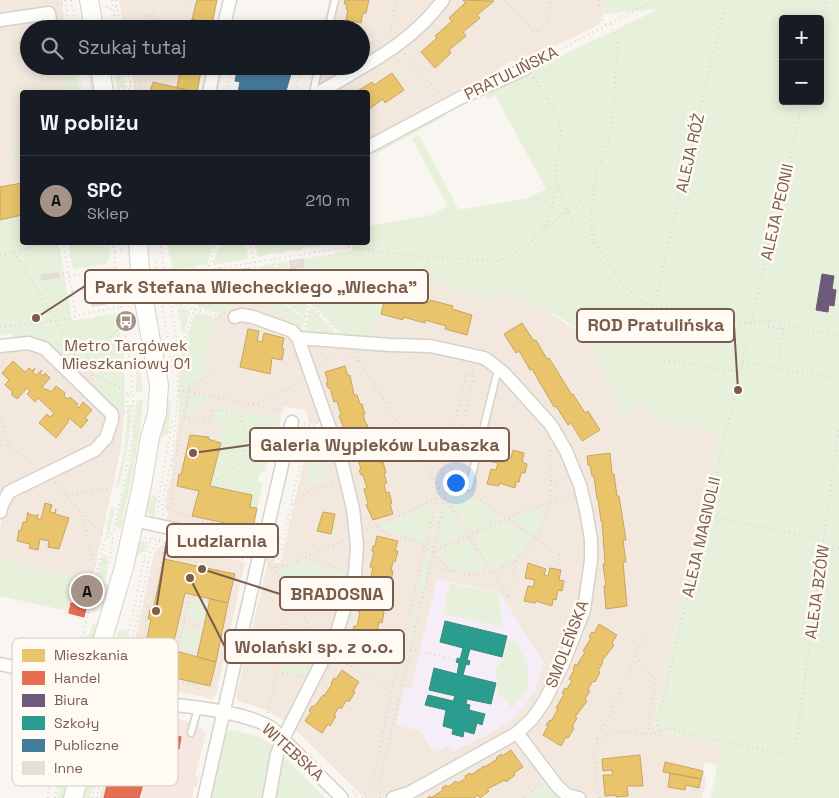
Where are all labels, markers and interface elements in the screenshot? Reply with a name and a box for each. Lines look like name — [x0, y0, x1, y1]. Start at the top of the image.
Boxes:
map controls — [779, 15, 824, 105]
button: + — [779, 15, 824, 60]
search box — [20, 20, 370, 75]
icon: search — [38, 34, 66, 62]
text: Szukaj tutaj — [78, 35, 186, 60]
street label: PRATULIŃSKA — [461, 41, 561, 105]
button: − — [779, 60, 824, 105]
text: W pobliżu — [40, 109, 139, 136]
street label: ALEJA RÓŻ — [671, 111, 709, 195]
street label: ALEJA PEONII — [756, 162, 798, 262]
text: SPC — [87, 178, 122, 203]
text: A — [51, 190, 61, 211]
text: 210 m — [306, 190, 350, 211]
text: Sklep — [87, 203, 129, 224]
callout: Park Stefana Wiecheckiego „Wiecha” — [85, 270, 428, 303]
text: Park Stefana Wiecheckiego „Wiecha” — [95, 275, 417, 298]
bus stop icon: Metro Targówek Mieszkaniowy 01 — [114, 309, 138, 333]
callout: ROD Pratulińska — [577, 309, 734, 342]
text: ROD Pratulińska — [587, 313, 725, 336]
place label: Metro Targówek Mieszkaniowy 01 — [62, 335, 190, 374]
callout: Galeria Wypieków Lubaszka — [250, 428, 509, 461]
text: Galeria Wypieków Lubaszka — [260, 433, 500, 456]
your location — [443, 470, 469, 496]
street label: ALEJA MAGNOLII — [677, 475, 725, 599]
callout: Ludziarnia — [167, 524, 278, 557]
text: Ludziarnia — [177, 529, 268, 552]
street label: ALEJA BZÓW — [800, 544, 834, 640]
pin: A — [71, 572, 103, 610]
callout: BRADOSNA — [280, 577, 393, 610]
text: BRADOSNA — [290, 582, 384, 605]
street label: SMOLEŃSKA — [541, 597, 593, 691]
callout: Wolański sp. z o.o. — [225, 630, 404, 663]
text: Wolański sp. z o.o. — [235, 635, 393, 658]
legend — [12, 638, 178, 786]
text: Mieszkania — [54, 646, 128, 664]
text: Handel — [54, 669, 101, 687]
text: Biura — [54, 691, 88, 709]
text: Szkoły — [54, 714, 99, 732]
street label: WITEBSKA — [258, 719, 328, 785]
text: Publiczne — [54, 736, 119, 754]
text: Inne — [54, 759, 83, 777]

